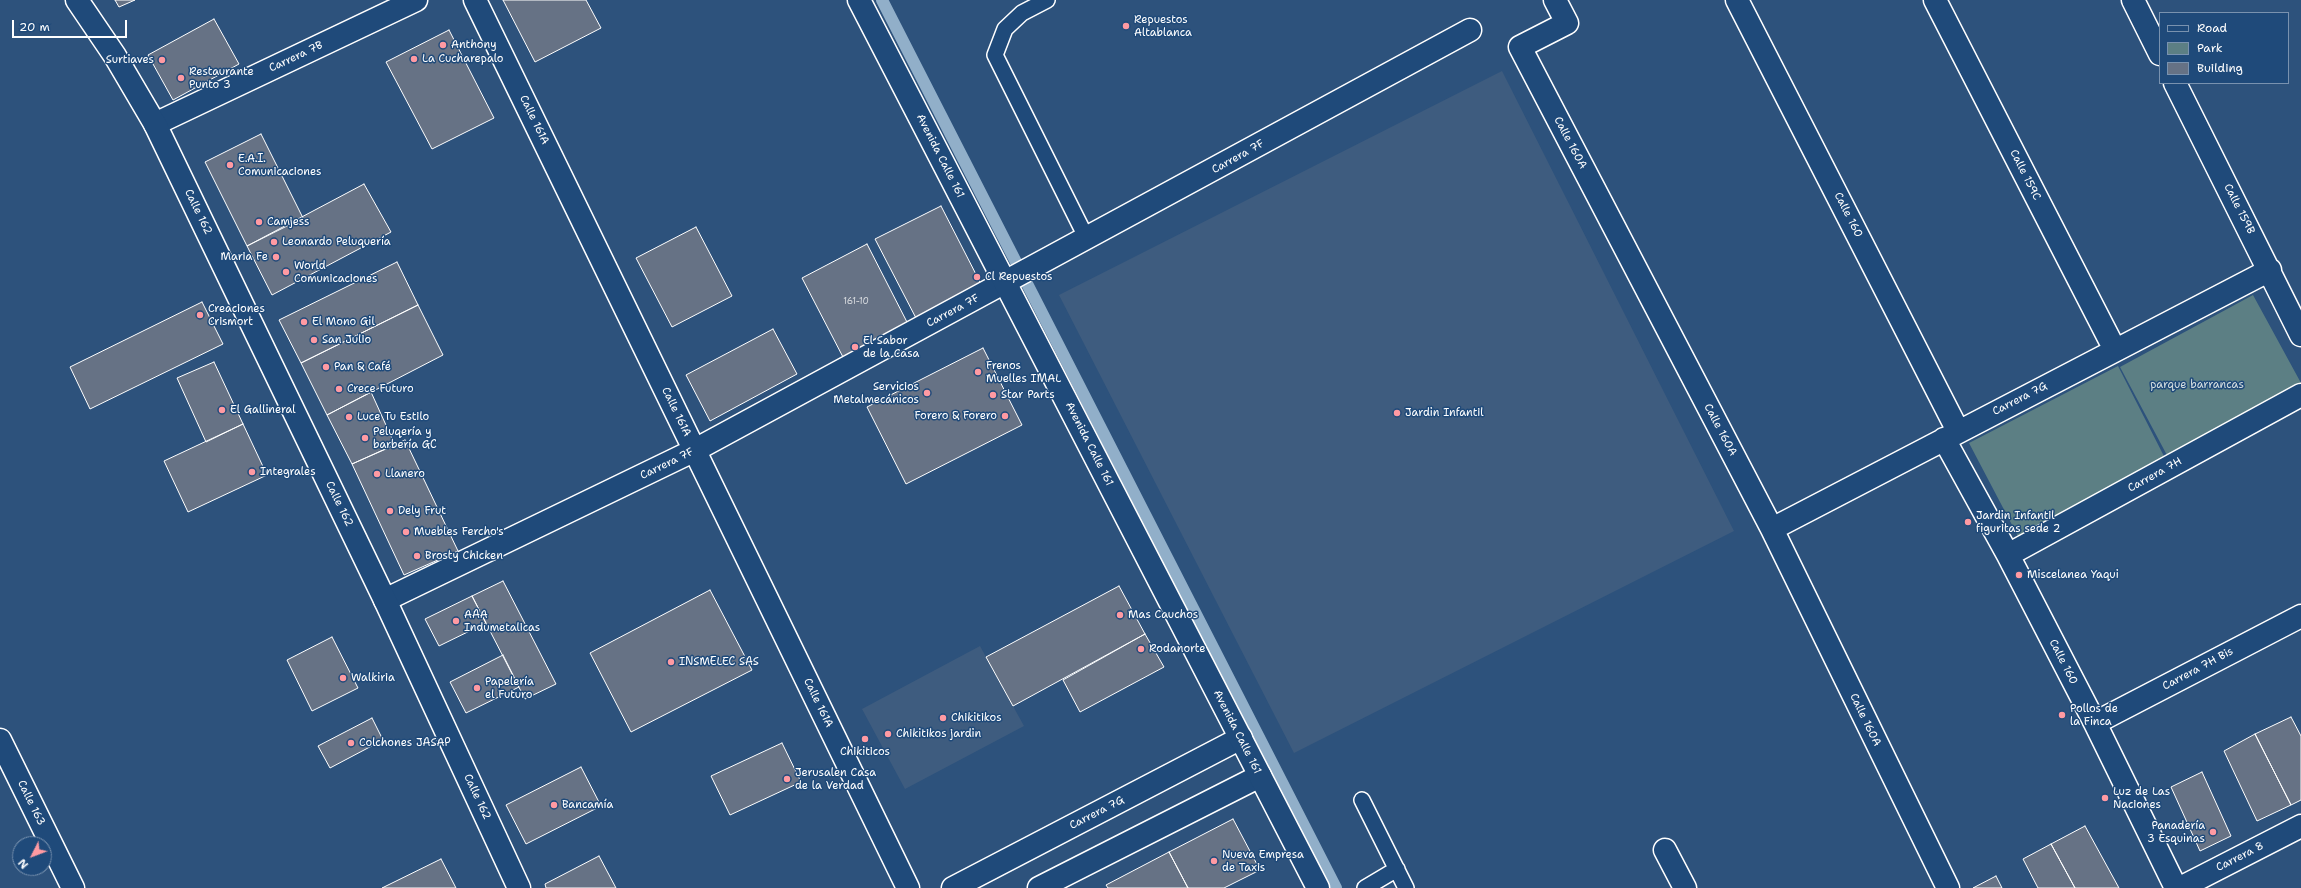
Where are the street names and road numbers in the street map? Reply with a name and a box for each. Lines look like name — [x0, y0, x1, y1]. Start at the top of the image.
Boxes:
street label: Carrera 7B — [267, 39, 325, 75]
street label: Calle 161A — [516, 93, 552, 147]
street label: Avenida Calle 161 — [913, 112, 967, 200]
street label: Calle 160A — [1551, 115, 1589, 171]
street label: Carrera 7F — [1210, 137, 1266, 177]
street label: Calle 159C — [2007, 148, 2043, 202]
street label: Calle 159B — [2221, 182, 2257, 236]
street label: Calle 162 — [181, 187, 215, 237]
street label: Calle 160 — [1831, 190, 1865, 240]
street label: Carrera 7F — [924, 292, 982, 330]
street label: Carrera 7G — [1990, 380, 2050, 418]
street label: Calle 161A — [658, 385, 694, 439]
street label: Avenida Calle 161 — [1062, 400, 1116, 488]
street label: Calle 160A — [1701, 402, 1739, 458]
street label: Carrera 7F — [638, 445, 696, 483]
street label: Carrera 7H — [2126, 455, 2184, 495]
street label: Calle 162 — [322, 479, 356, 529]
street label: Calle 160 — [2046, 637, 2080, 687]
street label: Carrera 7H Bis — [2160, 645, 2236, 693]
street label: Calle 161A — [800, 676, 836, 730]
street label: Avenida Calle 161 — [1210, 688, 1264, 776]
street label: Calle 160A — [1847, 691, 1883, 749]
street label: Calle 162 — [461, 772, 493, 822]
street label: Calle 163 — [14, 778, 48, 828]
street label: Carrera 7G — [1067, 794, 1127, 832]
street label: Carrera 8 — [2214, 839, 2266, 875]

